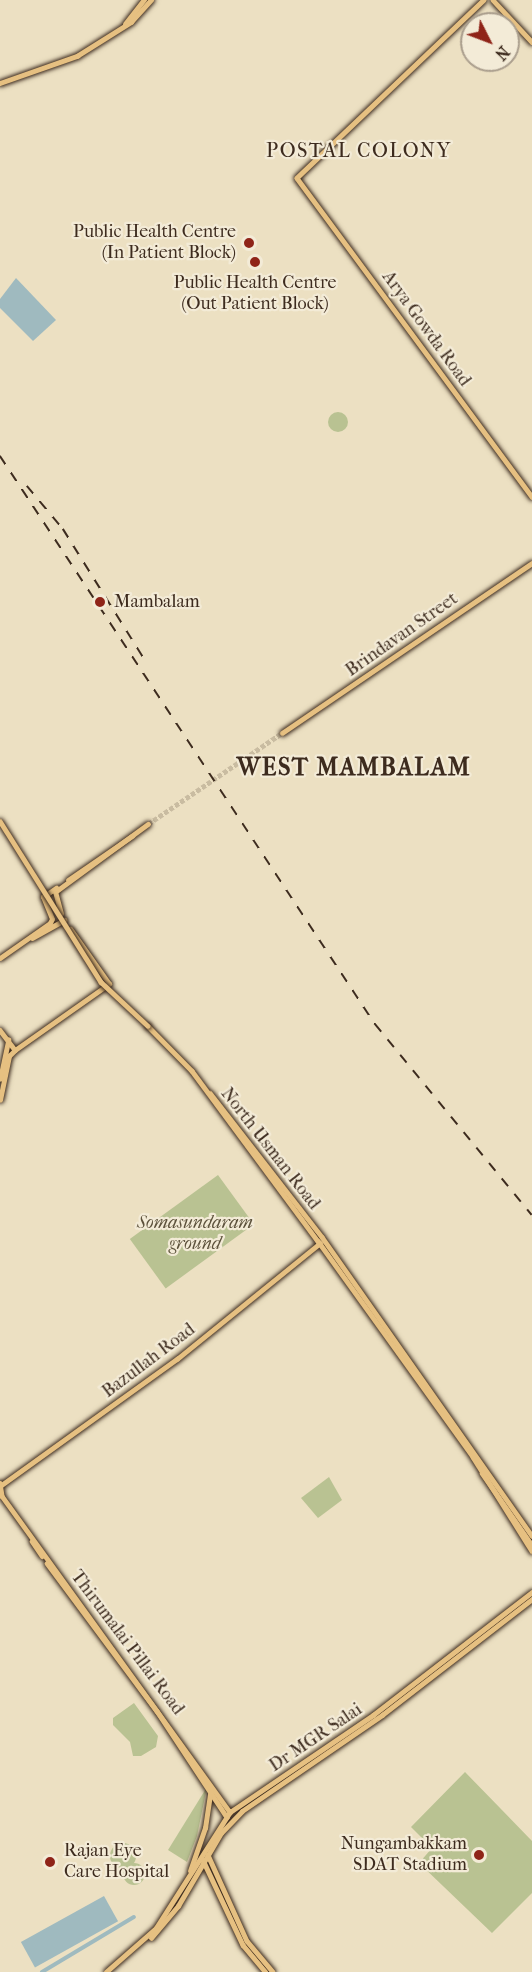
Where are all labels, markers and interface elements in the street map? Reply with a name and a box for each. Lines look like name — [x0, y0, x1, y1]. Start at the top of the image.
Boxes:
north arrow — [460, 12, 520, 72]
text: N — [491, 42, 513, 64]
district label: POSTAL COLONY — [266, 138, 452, 162]
place label: Public Health Centre (In Patient Block) — [73, 222, 236, 264]
marker: Public Health Centre (In Patient Block) — [240, 234, 258, 252]
marker: Public Health Centre (Out Patient Block) — [246, 253, 264, 271]
street label: Arya Gowda Road — [377, 267, 475, 391]
place label: Public Health Centre (Out Patient Block) — [174, 273, 336, 316]
street label: Brindavan Street — [342, 588, 462, 682]
place label: Mambalam — [114, 591, 200, 613]
marker: Mambalam — [91, 593, 109, 611]
district label: WEST MAMBALAM — [237, 754, 471, 782]
street label: North Usman Road — [216, 1084, 324, 1214]
park label: Somasundaram ground — [137, 1213, 253, 1256]
street label: Bazullah Road — [98, 1319, 200, 1403]
street label: Thirumalai Pillai Road — [66, 1566, 188, 1720]
street label: Dr MGR Salai — [265, 1699, 367, 1777]
place label: Nungambakkam SDAT Stadium — [341, 1834, 467, 1876]
place label: Rajan Eye Care Hospital — [64, 1841, 169, 1884]
marker: Nungambakkam SDAT Stadium — [472, 1848, 486, 1862]
marker: Rajan Eye Care Hospital — [41, 1853, 59, 1871]

